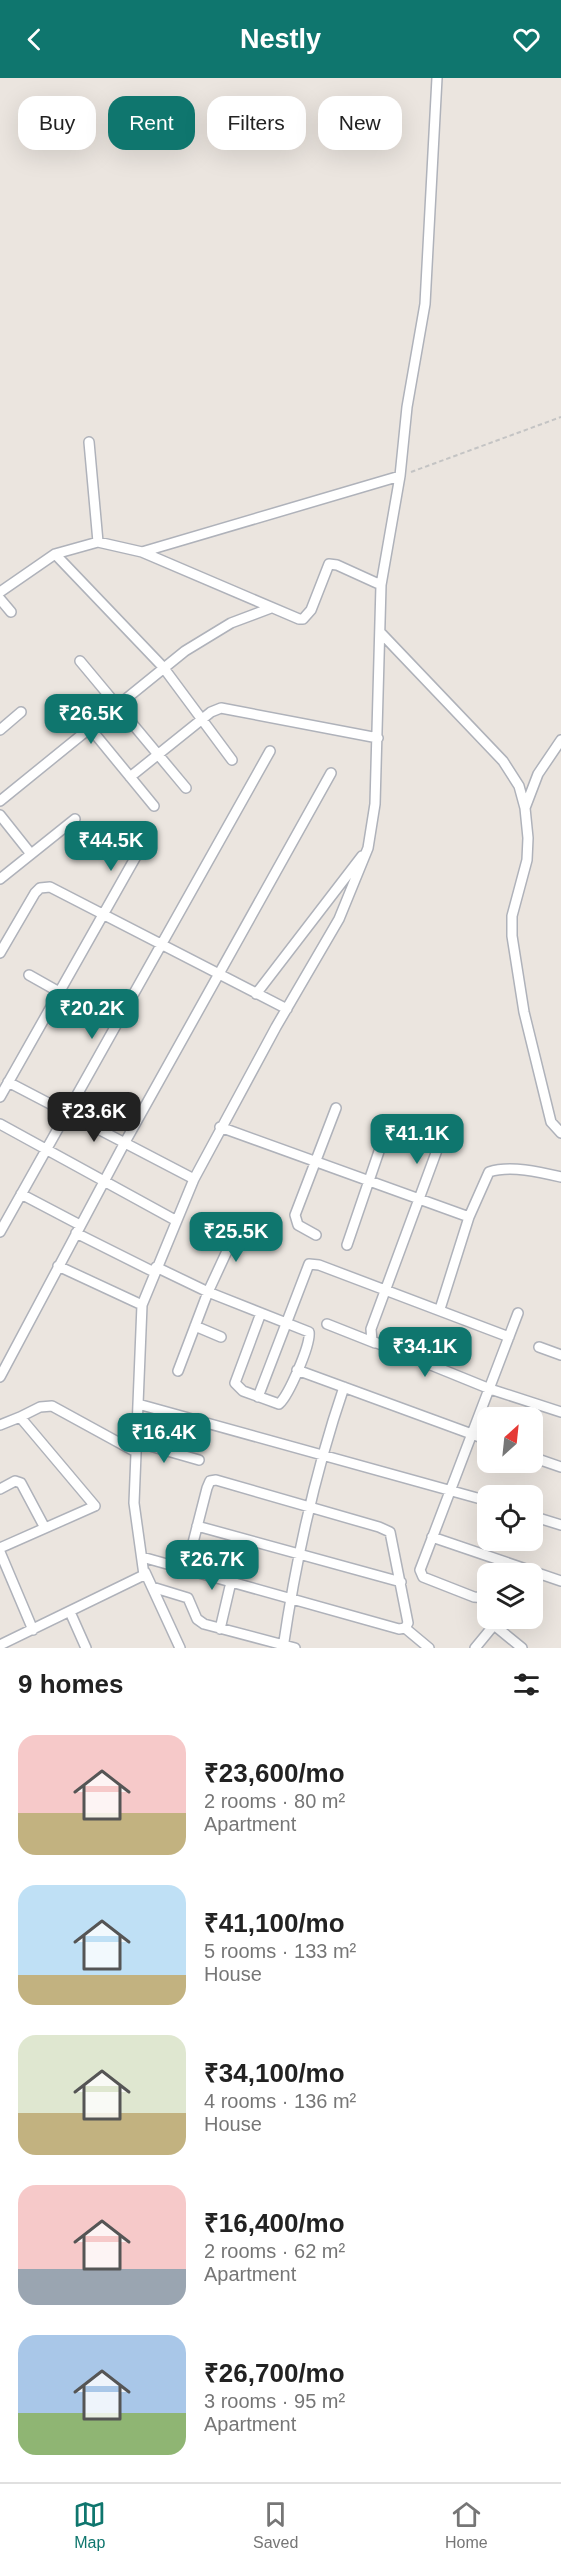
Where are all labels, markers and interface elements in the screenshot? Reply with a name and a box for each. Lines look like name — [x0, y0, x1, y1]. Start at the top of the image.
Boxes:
icon: back — [18, 23, 51, 56]
icon: heart — [510, 23, 543, 56]
text: Nestly — [240, 24, 321, 54]
chip: Buy — [18, 96, 96, 150]
chip: Rent — [108, 96, 195, 150]
chip: Filters — [207, 96, 306, 150]
chip: New — [318, 96, 402, 150]
pin: ₹26.5K — [42, 694, 140, 745]
text: ₹26.5K — [59, 702, 123, 724]
pin: ₹44.5K — [62, 821, 160, 872]
text: ₹44.5K — [79, 829, 143, 851]
pin: ₹20.2K — [43, 989, 141, 1040]
text: ₹20.2K — [60, 997, 124, 1019]
pin: ₹23.6K — [45, 1092, 143, 1143]
text: ₹23.6K — [62, 1100, 126, 1122]
pin: ₹41.1K — [368, 1114, 466, 1165]
text: ₹41.1K — [385, 1122, 449, 1144]
pin: ₹25.5K — [187, 1212, 285, 1263]
text: ₹25.5K — [204, 1220, 268, 1242]
pin: ₹34.1K — [376, 1327, 474, 1378]
text: ₹34.1K — [393, 1335, 457, 1357]
north arrow — [477, 1407, 543, 1473]
map controls — [477, 1407, 543, 1629]
pin: ₹16.4K — [115, 1413, 213, 1464]
text: ₹16.4K — [132, 1421, 196, 1443]
button: locate — [477, 1485, 543, 1551]
pin: ₹26.7K — [163, 1540, 261, 1591]
text: ₹26.7K — [180, 1548, 244, 1570]
button: layers — [477, 1563, 543, 1629]
icon: filters — [510, 1668, 543, 1701]
text: 9 homes — [18, 1669, 124, 1699]
text: ₹23,600/mo — [204, 1758, 345, 1788]
icon: home — [66, 1759, 138, 1831]
text: 2 rooms · 80 m² — [204, 1790, 345, 1812]
text: Apartment — [204, 1813, 296, 1835]
text: ₹41,100/mo — [204, 1908, 345, 1938]
icon: home — [66, 1909, 138, 1981]
text: 5 rooms · 133 m² — [204, 1940, 356, 1962]
text: House — [204, 1963, 262, 1985]
text: ₹34,100/mo — [204, 2058, 345, 2088]
icon: home — [66, 2059, 138, 2131]
text: 4 rooms · 136 m² — [204, 2090, 356, 2112]
text: House — [204, 2113, 262, 2135]
text: ₹16,400/mo — [204, 2208, 345, 2238]
icon: home — [66, 2209, 138, 2281]
text: 2 rooms · 62 m² — [204, 2240, 345, 2262]
text: Apartment — [204, 2263, 296, 2285]
text: ₹26,700/mo — [204, 2358, 345, 2388]
icon: home — [66, 2359, 138, 2431]
text: 3 rooms · 95 m² — [204, 2390, 345, 2412]
text: Apartment — [204, 2413, 296, 2435]
tab: Map — [73, 2498, 106, 2552]
tab: Saved — [253, 2498, 298, 2552]
tab: Home — [445, 2498, 488, 2552]

